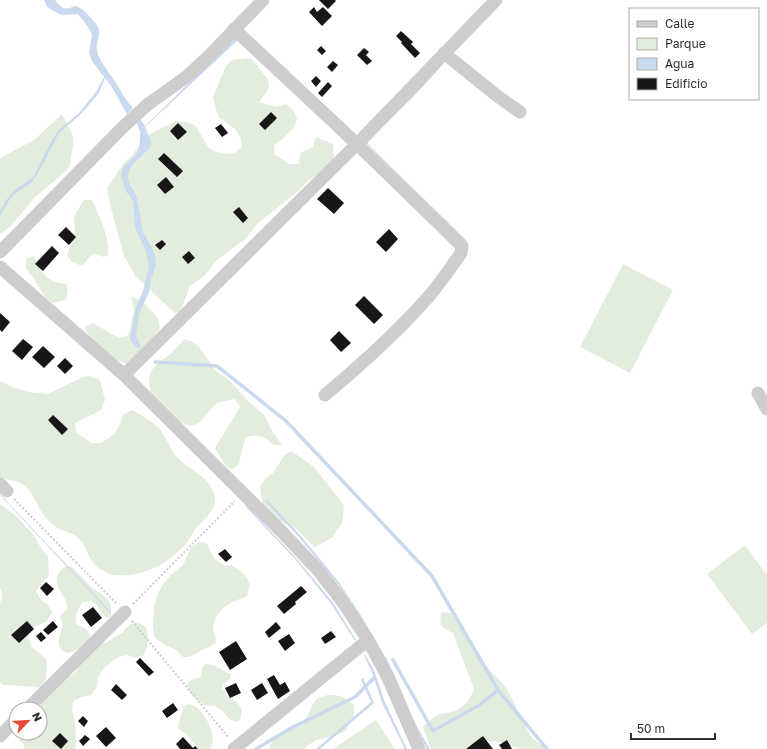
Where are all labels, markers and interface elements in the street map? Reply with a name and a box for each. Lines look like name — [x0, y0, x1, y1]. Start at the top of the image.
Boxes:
legend — [629, 8, 759, 100]
text: Calle — [665, 16, 695, 31]
text: Parque — [665, 36, 706, 51]
text: Agua — [665, 56, 694, 71]
text: Edificio — [665, 76, 707, 91]
north arrow — [8, 701, 48, 741]
text: N — [30, 710, 45, 723]
scale bar — [631, 715, 715, 741]
text: 50 m — [637, 721, 665, 736]

